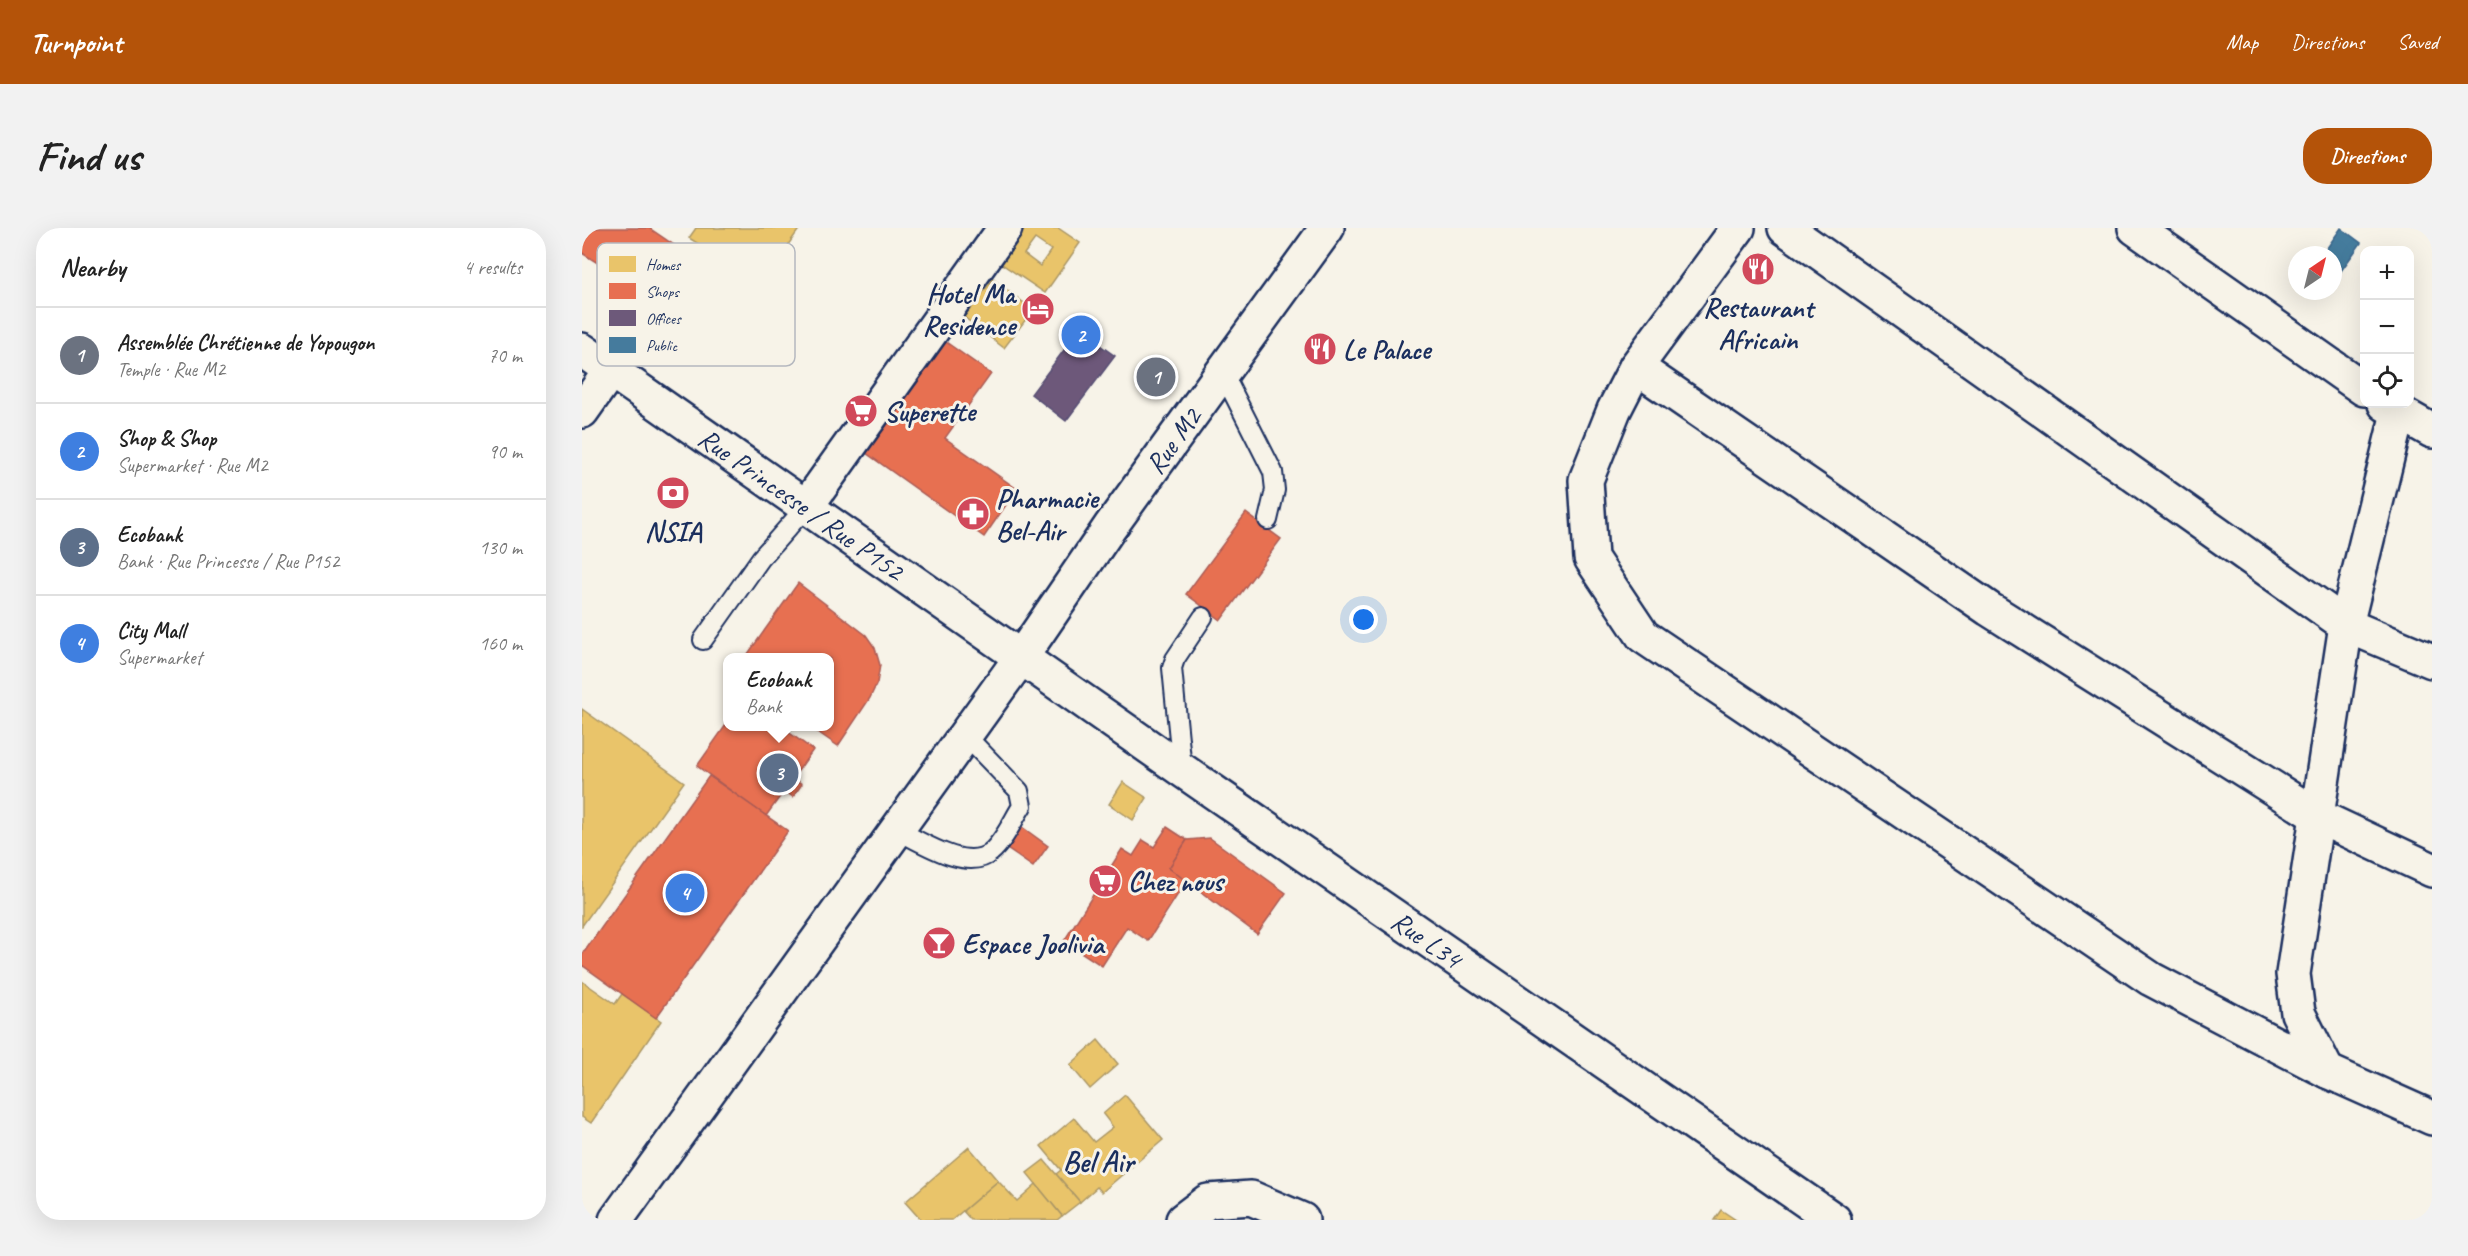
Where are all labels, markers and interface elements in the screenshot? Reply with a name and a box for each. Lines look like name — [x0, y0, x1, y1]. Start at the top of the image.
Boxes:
text: Turnpoint — [30, 25, 122, 60]
text: Map — [2226, 29, 2258, 55]
text: Directions — [2291, 29, 2364, 55]
text: Saved — [2397, 29, 2438, 55]
button: Directions — [2303, 128, 2432, 184]
text: Find us — [36, 130, 141, 183]
legend — [597, 243, 795, 366]
north arrow — [2288, 246, 2342, 300]
map controls — [2360, 246, 2414, 408]
button: + — [2360, 246, 2414, 300]
text: Nearby — [60, 251, 125, 284]
restaurant icon: Restaurant Africain — [1740, 251, 1776, 287]
text: 4 results — [463, 255, 522, 280]
text: Homes — [646, 255, 682, 275]
place label: Hotel Ma Residence — [922, 276, 1018, 343]
text: Shops — [646, 282, 680, 302]
place label: Restaurant Africain — [1703, 290, 1817, 357]
hotel icon: Hotel Ma Residence — [1020, 291, 1056, 327]
button: − — [2360, 300, 2414, 354]
text: Offices — [646, 309, 682, 329]
pin: 2 — [1062, 312, 1100, 358]
text: Assemblée Chrétienne de Yopougon — [117, 329, 374, 357]
restaurant icon: Le Palace — [1302, 331, 1338, 367]
place label: Le Palace — [1343, 332, 1433, 367]
text: Public — [646, 336, 678, 356]
text: 1 — [75, 343, 84, 368]
text: 70 m — [488, 343, 522, 368]
pin: 1 — [1136, 354, 1176, 400]
button: locate — [2360, 354, 2414, 408]
text: Temple · Rue M2 — [117, 357, 225, 382]
supermarket icon: Superette — [843, 393, 879, 429]
place label: Superette — [884, 394, 978, 429]
street label: Rue M2 — [1137, 399, 1210, 480]
street label: Rue Princesse / Rue P152 — [692, 420, 913, 589]
text: Shop & Shop — [117, 425, 216, 453]
text: 2 — [75, 439, 84, 464]
text: 90 m — [488, 439, 522, 464]
text: Supermarket · Rue M2 — [117, 453, 268, 478]
bank icon: NSIA — [655, 475, 691, 511]
place label: Pharmacie Bel-Air — [996, 481, 1100, 548]
pharmacy icon: Pharmacie Bel-Air — [955, 496, 991, 532]
place label: NSIA — [645, 514, 703, 549]
text: Ecobank — [117, 521, 182, 549]
text: 3 — [75, 535, 84, 560]
text: 130 m — [479, 535, 522, 560]
text: Bank · Rue Princesse / Rue P152 — [117, 549, 339, 574]
your location — [1349, 605, 1378, 634]
text: City Mall — [117, 617, 185, 645]
text: 4 — [75, 631, 84, 656]
text: 160 m — [479, 631, 522, 656]
text: Supermarket — [117, 645, 202, 670]
popup — [723, 653, 834, 731]
text: Ecobank — [746, 666, 811, 694]
text: Bank — [746, 694, 782, 719]
pin: 3 — [760, 750, 798, 796]
supermarket icon: Chez nous — [1087, 863, 1123, 899]
place label: Chez nous — [1128, 864, 1226, 899]
pin: 4 — [666, 870, 704, 916]
street label: Rue L34 — [1385, 903, 1471, 977]
bar icon: Espace Joolivia — [921, 925, 957, 961]
place label: Espace Joolivia — [962, 926, 1106, 961]
district label: Bel Air — [1063, 1143, 1137, 1181]

